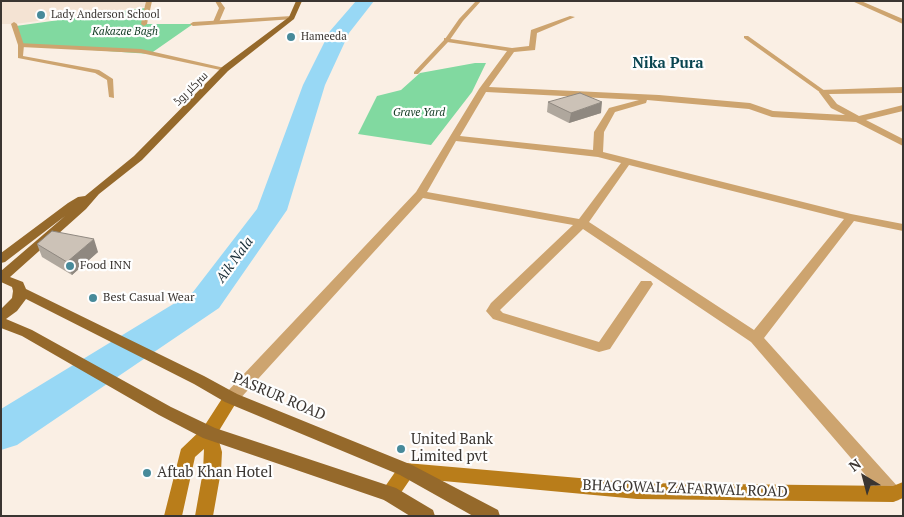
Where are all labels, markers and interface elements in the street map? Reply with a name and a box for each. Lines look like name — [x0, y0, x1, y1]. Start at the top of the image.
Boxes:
place label: Lady Anderson School — [51, 8, 160, 22]
marker: Lady Anderson School — [35, 9, 47, 21]
park label: Kakazae Bagh — [92, 25, 158, 39]
place label: Hameeda — [301, 30, 347, 44]
marker: Hameeda — [285, 31, 297, 43]
district label: Nika Pura — [632, 55, 704, 73]
street label: سرکلر روڈ — [171, 69, 211, 109]
park label: Grave Yard — [393, 106, 445, 120]
water label: Aik Nala — [213, 234, 257, 286]
place label: Food INN — [80, 259, 131, 273]
marker: Food INN — [64, 260, 76, 272]
place label: Best Casual Wear — [103, 291, 195, 305]
marker: Best Casual Wear — [87, 292, 99, 304]
street label: PASRUR ROAD — [230, 369, 328, 425]
place label: United Bank Limited pvt — [411, 431, 493, 466]
marker: United Bank Limited pvt — [395, 443, 407, 455]
north arrow — [839, 452, 889, 502]
text: N — [845, 454, 865, 475]
place label: Aftab Khan Hotel — [157, 464, 272, 482]
marker: Aftab Khan Hotel — [141, 467, 153, 479]
street label: BHAGOWAL ZAFARWAL ROAD — [582, 476, 788, 502]

